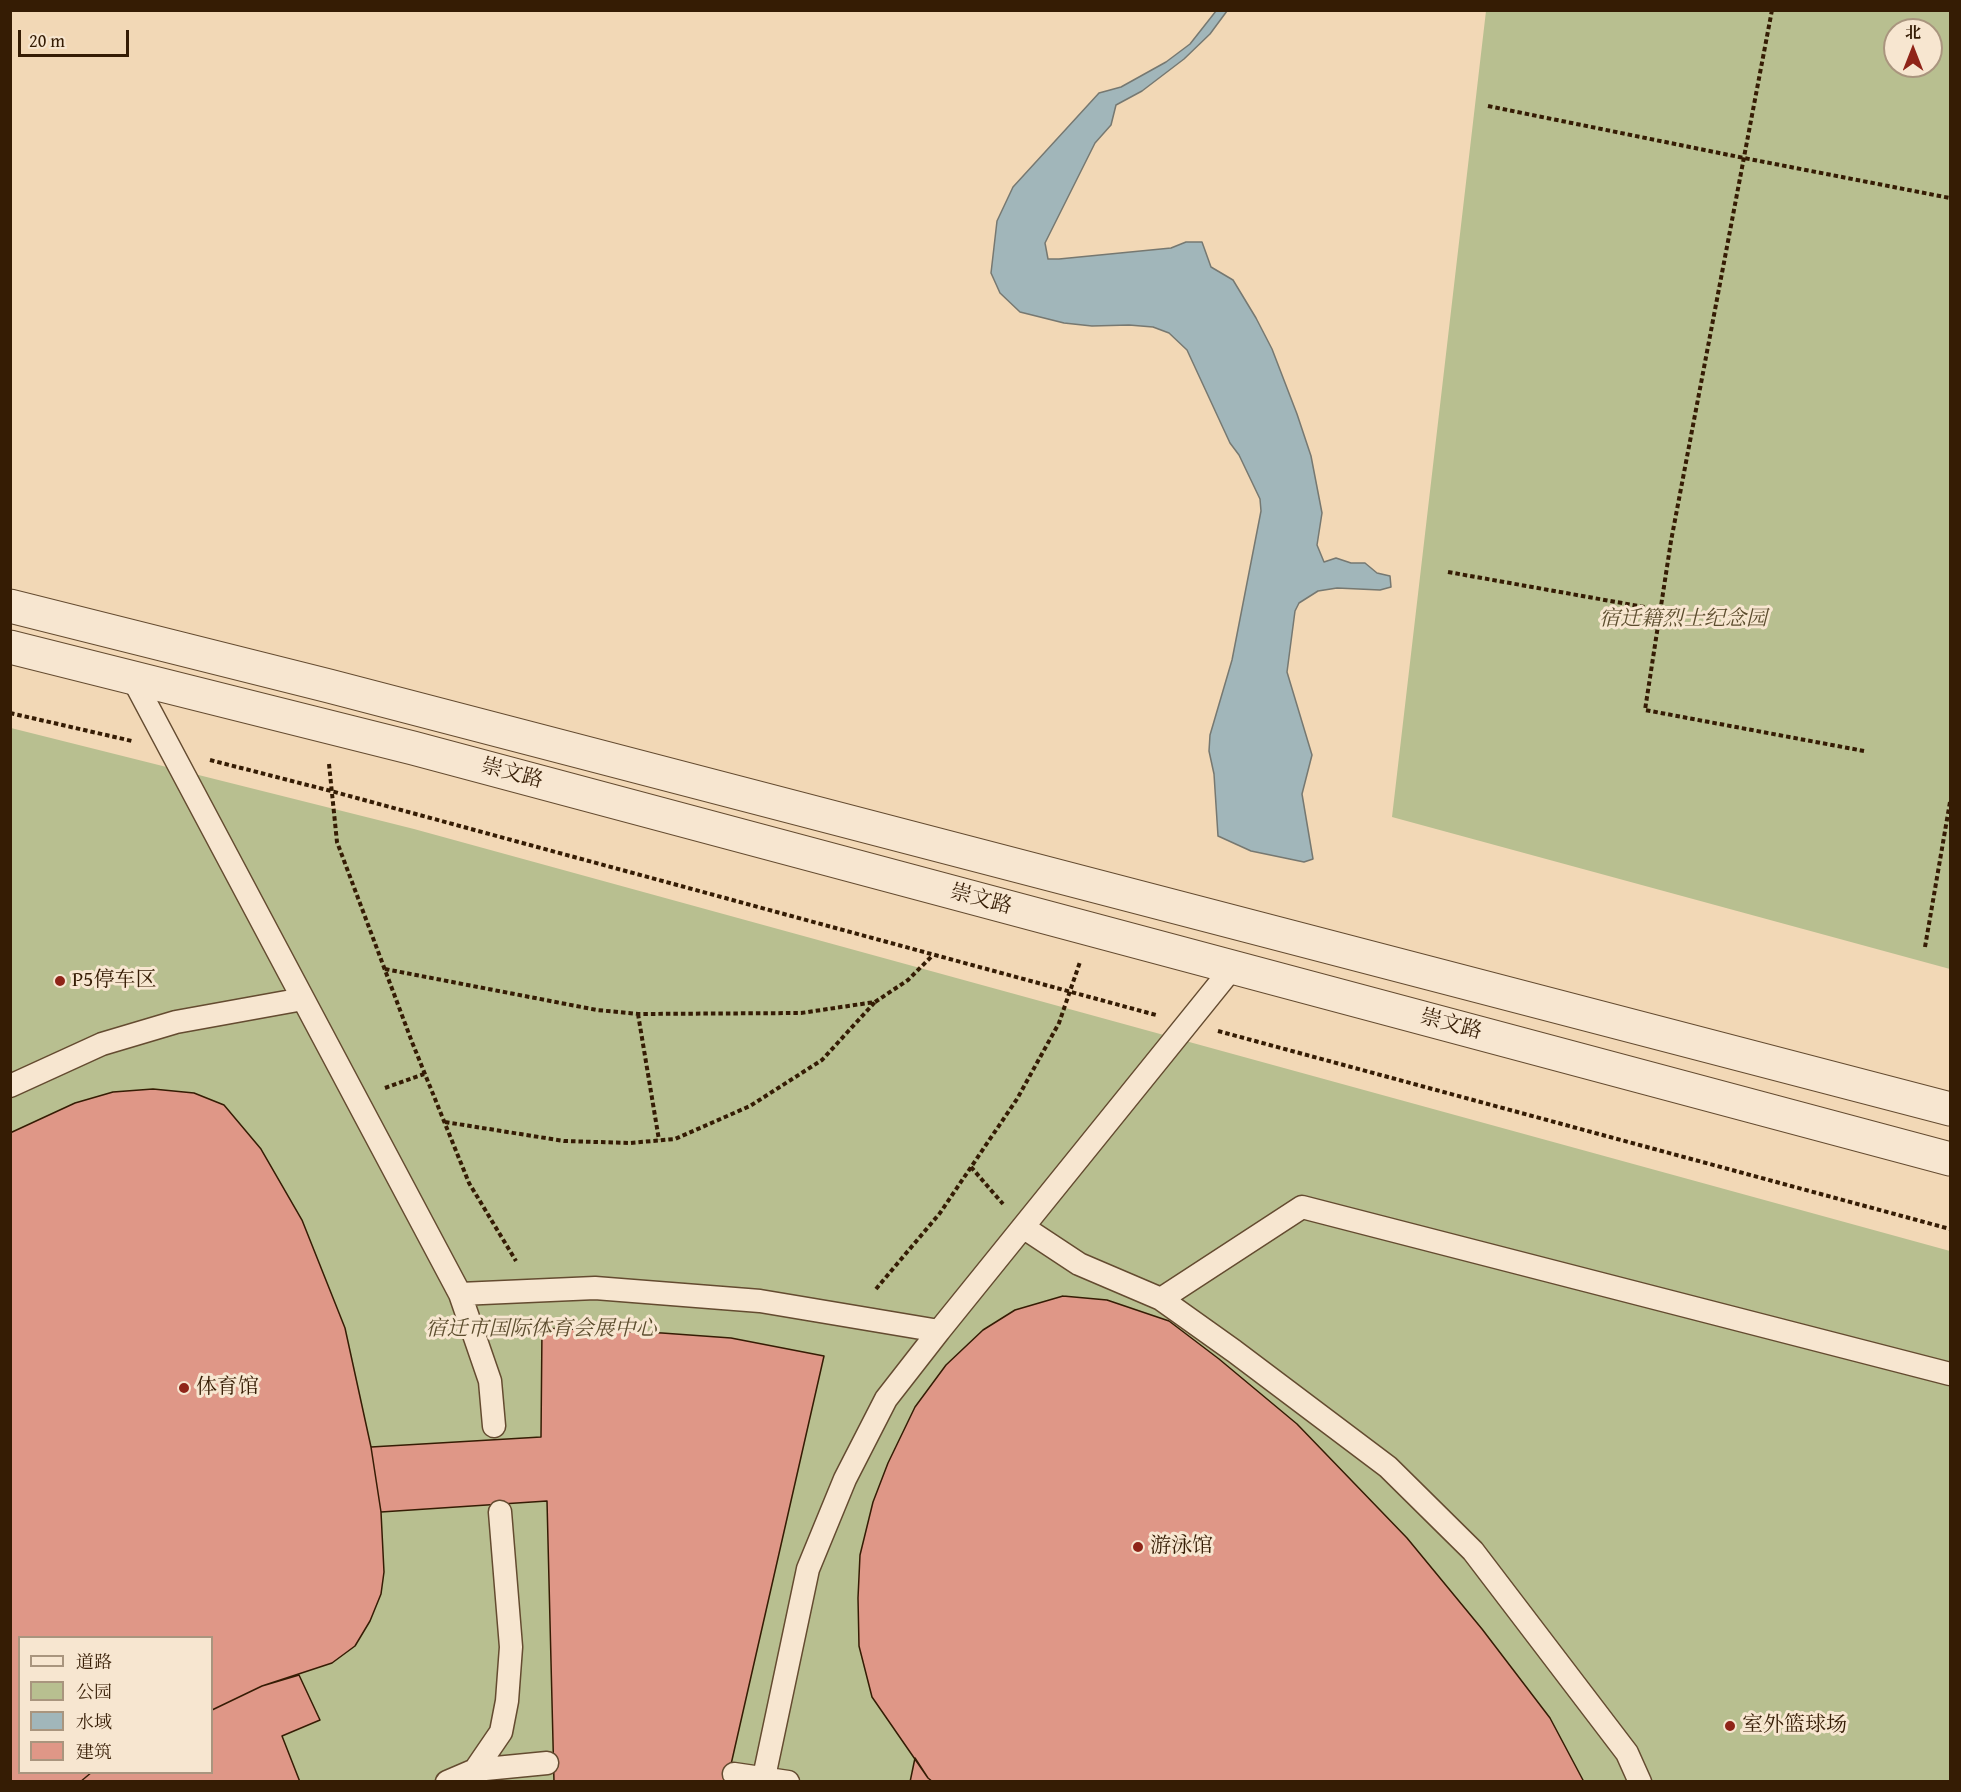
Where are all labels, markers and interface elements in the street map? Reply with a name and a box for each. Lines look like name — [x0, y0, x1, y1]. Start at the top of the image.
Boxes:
scale bar — [21, 18, 132, 56]
north arrow — [1883, 18, 1943, 78]
text: 北 — [1905, 20, 1921, 44]
text: 20 m — [29, 27, 65, 54]
park label: 宿迁籍烈士纪念园 — [1599, 607, 1767, 633]
street label: 崇文路 — [478, 754, 546, 794]
street label: 崇文路 — [947, 880, 1015, 920]
place label: P5停车区 — [72, 968, 156, 994]
marker: P5停车区 — [53, 974, 67, 988]
street label: 崇文路 — [1417, 1005, 1485, 1045]
park label: 宿迁市国际体育会展中心 — [426, 1317, 656, 1343]
place label: 体育馆 — [196, 1375, 259, 1401]
marker: 体育馆 — [177, 1381, 191, 1395]
place label: 游泳馆 — [1150, 1534, 1213, 1560]
marker: 游泳馆 — [1131, 1540, 1145, 1554]
legend — [18, 1636, 213, 1774]
text: 道路 — [76, 1648, 112, 1675]
text: 公园 — [76, 1678, 112, 1705]
text: 水域 — [76, 1708, 112, 1735]
place label: 室外篮球场 — [1742, 1713, 1847, 1739]
marker: 室外篮球场 — [1723, 1719, 1737, 1733]
text: 建筑 — [76, 1738, 112, 1765]

